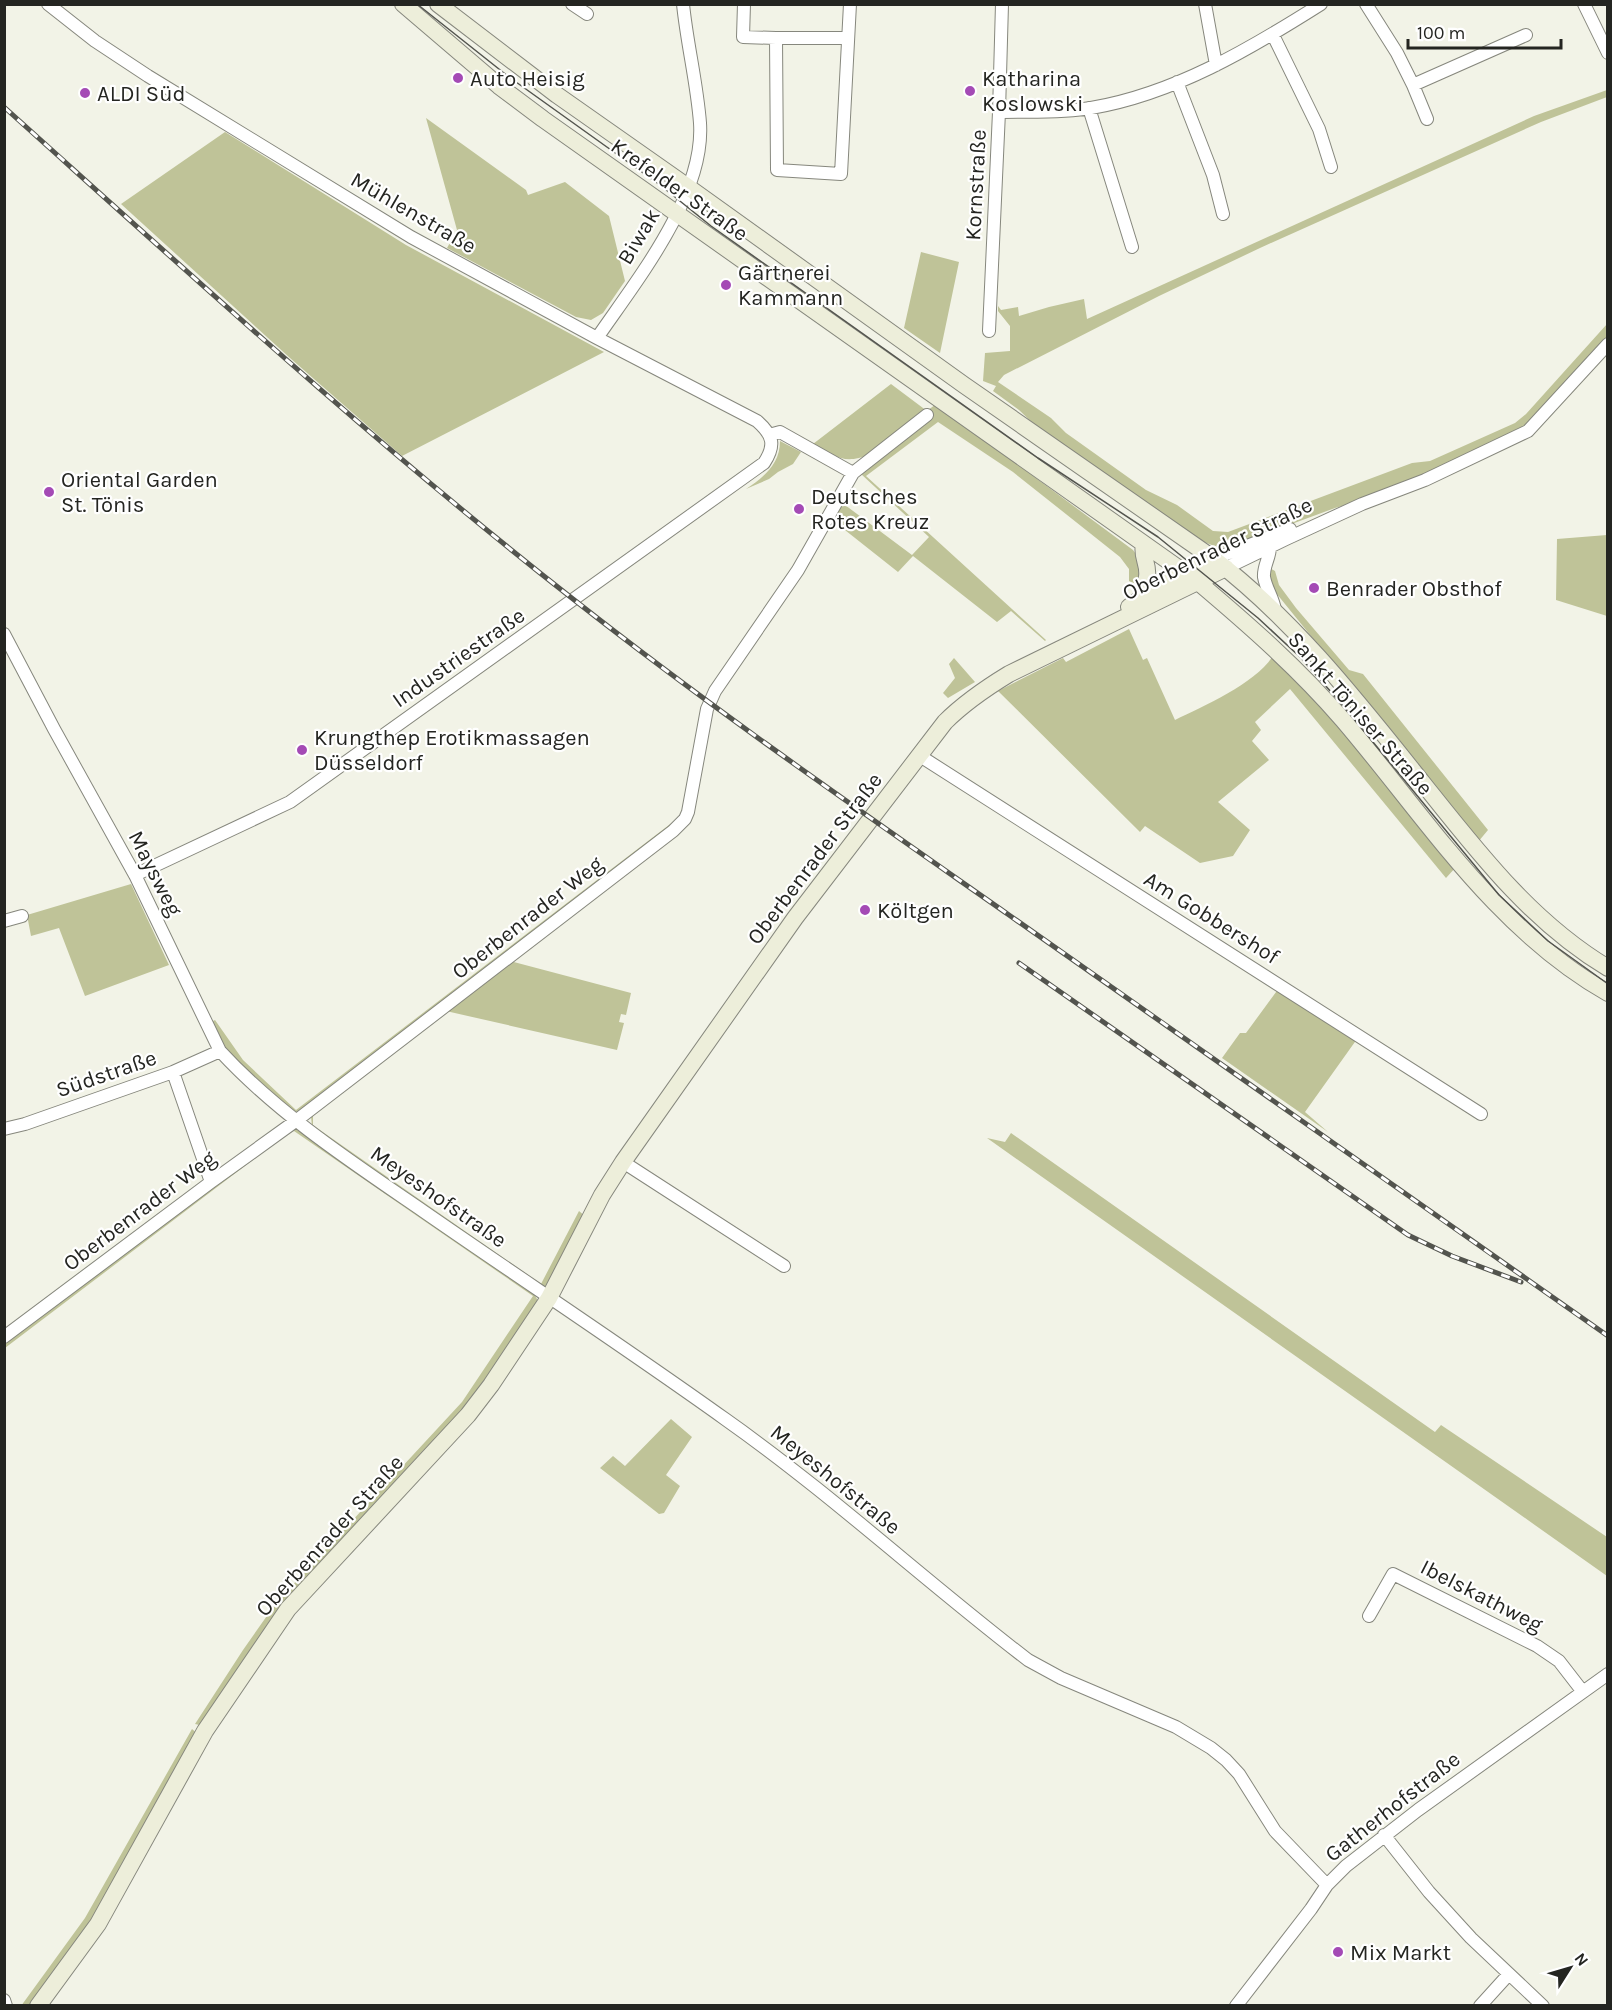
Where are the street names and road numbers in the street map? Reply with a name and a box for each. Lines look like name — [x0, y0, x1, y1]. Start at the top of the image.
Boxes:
street label: Kornstraße — [960, 129, 992, 241]
street label: Krefelder Straße — [606, 133, 753, 247]
street label: Mühlenstraße — [346, 166, 481, 259]
street label: Biwak — [612, 204, 666, 269]
street label: Oberbenrader Straße — [1118, 492, 1317, 606]
street label: Industriestraße — [387, 602, 530, 713]
street label: Sankt Töniser Straße — [1282, 627, 1438, 801]
street label: Oberbenrader Straße — [742, 768, 888, 950]
street label: Maysweg — [123, 826, 188, 921]
street label: Oberbenrader Weg — [447, 850, 609, 985]
street label: Am Gobbershof — [1139, 866, 1284, 970]
street label: Südstraße — [53, 1045, 160, 1103]
street label: Meyeshofstraße — [365, 1140, 511, 1253]
street label: Oberbenrader Weg — [58, 1145, 221, 1277]
street label: Meyeshofstraße — [765, 1419, 906, 1540]
street label: Oberbenrader Straße — [250, 1450, 409, 1622]
street label: Ibelskathweg — [1416, 1554, 1548, 1638]
street label: Gatherhofstraße — [1320, 1746, 1465, 1868]

